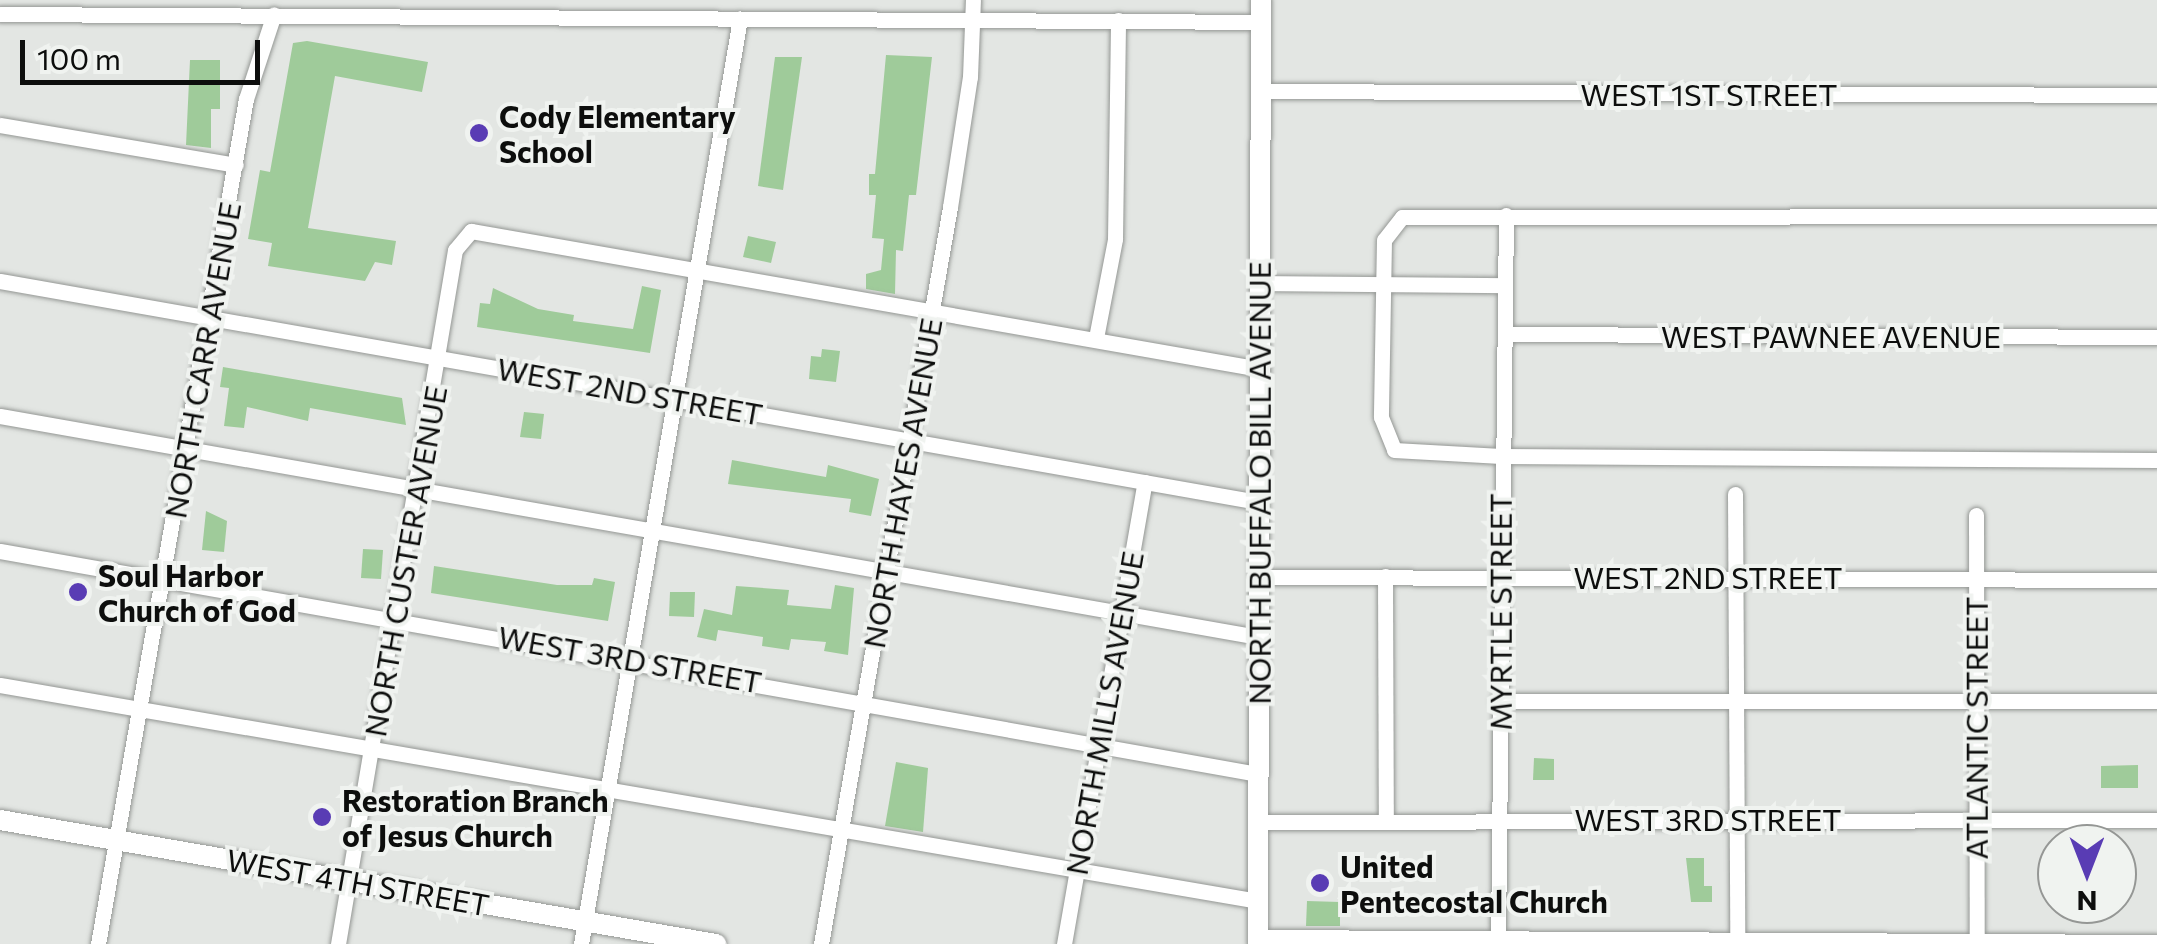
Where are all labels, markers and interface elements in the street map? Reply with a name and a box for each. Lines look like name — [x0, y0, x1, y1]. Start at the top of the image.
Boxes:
scale bar — [25, 20, 265, 82]
text: 100 m — [37, 39, 121, 76]
street label: WEST 1ST STREET — [1581, 76, 1837, 112]
place label: Cody Elementary School — [499, 98, 736, 168]
marker: Cody Elementary School — [468, 122, 490, 144]
street label: NORTH CARR AVENUE — [156, 199, 248, 521]
street label: NORTH BUFFALO BILL AVENUE — [1241, 261, 1277, 705]
street label: NORTH HAYES AVENUE — [855, 315, 949, 651]
street label: WEST PAWNEE AVENUE — [1661, 318, 2001, 354]
street label: WEST 2ND STREET — [494, 350, 766, 432]
street label: NORTH CUSTER AVENUE — [356, 383, 454, 739]
street label: MYRTLE STREET — [1482, 493, 1518, 731]
street label: NORTH MILLS AVENUE — [1058, 548, 1150, 878]
place label: Soul Harbor Church of God — [98, 557, 296, 628]
street label: WEST 2ND STREET — [1573, 559, 1843, 595]
marker: Soul Harbor Church of God — [67, 581, 89, 603]
street label: ATLANTIC STREET — [1958, 596, 1994, 860]
street label: WEST 3RD STREET — [495, 618, 765, 700]
place label: Restoration Branch of Jesus Church — [342, 782, 609, 852]
street label: WEST 3RD STREET — [1574, 801, 1842, 837]
marker: Restoration Branch of Jesus Church — [311, 806, 333, 828]
north arrow — [2037, 824, 2137, 924]
street label: WEST 4TH STREET — [224, 841, 492, 923]
place label: United Pentecostal Church — [1340, 848, 1608, 918]
marker: United Pentecostal Church — [1309, 872, 1331, 894]
text: N — [2077, 885, 2098, 919]

